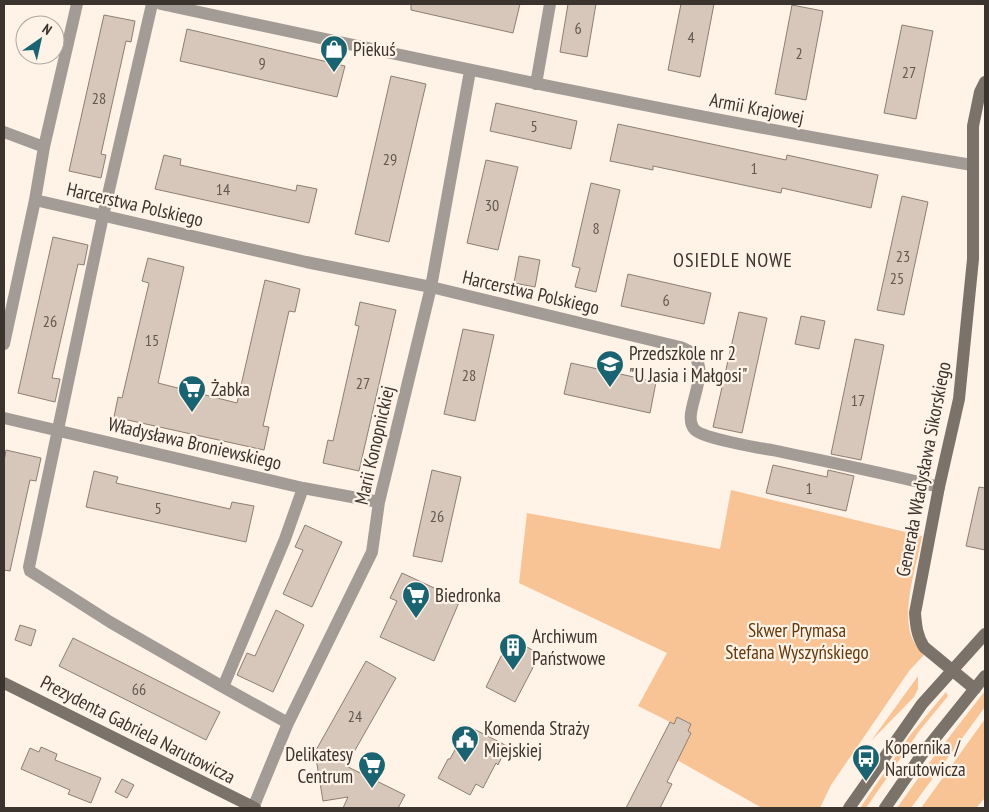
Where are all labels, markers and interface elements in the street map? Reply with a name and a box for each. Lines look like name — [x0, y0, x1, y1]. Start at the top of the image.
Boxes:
north arrow — [15, 15, 65, 65]
house number: 6 — [574, 18, 582, 38]
text: N — [39, 20, 55, 39]
house number: 4 — [687, 27, 695, 47]
shop icon: Piekuś — [319, 34, 349, 73]
place label: Piekuś — [353, 37, 396, 61]
house number: 2 — [795, 43, 803, 63]
house number: 9 — [258, 53, 266, 73]
house number: 27 — [902, 62, 916, 82]
street label: Armii Krajowej — [708, 87, 806, 129]
house number: 28 — [92, 88, 106, 108]
house number: 5 — [530, 116, 538, 136]
house number: 29 — [383, 149, 397, 169]
house number: 1 — [750, 158, 758, 178]
street label: Harcerstwa Polskiego — [64, 177, 206, 231]
house number: 14 — [216, 179, 230, 199]
house number: 30 — [485, 195, 499, 215]
house number: 8 — [592, 218, 600, 238]
house number: 23 — [896, 246, 910, 266]
district label: OSIEDLE NOWE — [673, 247, 793, 273]
street label: Harcerstwa Polskiego — [460, 265, 602, 319]
house number: 25 — [890, 268, 904, 288]
house number: 6 — [662, 290, 670, 310]
house number: 26 — [43, 311, 57, 331]
house number: 15 — [145, 330, 159, 350]
place label: Przedszkole nr 2 "U Jasia i Małgosi" — [629, 341, 747, 387]
school or university icon: Przedszkole nr 2 "U Jasia i Małgosi" — [595, 349, 625, 388]
street label: Generała Władysława Sikorskiego — [890, 360, 956, 578]
house number: 28 — [462, 365, 476, 385]
house number: 27 — [356, 373, 370, 393]
supermarket icon: Żabka — [177, 374, 207, 413]
place label: Żabka — [211, 377, 250, 401]
street label: Marii Konopnickiej — [349, 383, 399, 507]
house number: 17 — [851, 390, 865, 410]
street label: Władysława Broniewskiego — [106, 411, 284, 475]
house number: 1 — [805, 478, 813, 498]
house number: 5 — [154, 498, 162, 518]
house number: 26 — [430, 506, 444, 526]
supermarket icon: Biedronka — [401, 580, 431, 619]
place label: Biedronka — [435, 583, 501, 607]
park label: Skwer Prymasa Stefana Wyszyńskiego — [725, 618, 869, 664]
place label: Archiwum Państwowe — [532, 624, 606, 670]
building icon: Archiwum Państwowe — [498, 632, 528, 671]
street label: Prezydenta Gabriela Narutowicza — [37, 669, 239, 789]
house number: 66 — [132, 679, 146, 699]
house number: 24 — [348, 706, 362, 726]
place label: Komenda Straży Miejskiej — [484, 716, 590, 762]
public building icon: Komenda Straży Miejskiej — [450, 724, 480, 763]
place label: Kopernika / Narutowicza — [885, 735, 966, 781]
place label: Delikatesy Centrum — [285, 742, 354, 788]
bus stop icon: Kopernika / Narutowicza — [851, 743, 881, 782]
supermarket icon: Delikatesy Centrum — [357, 750, 387, 789]

